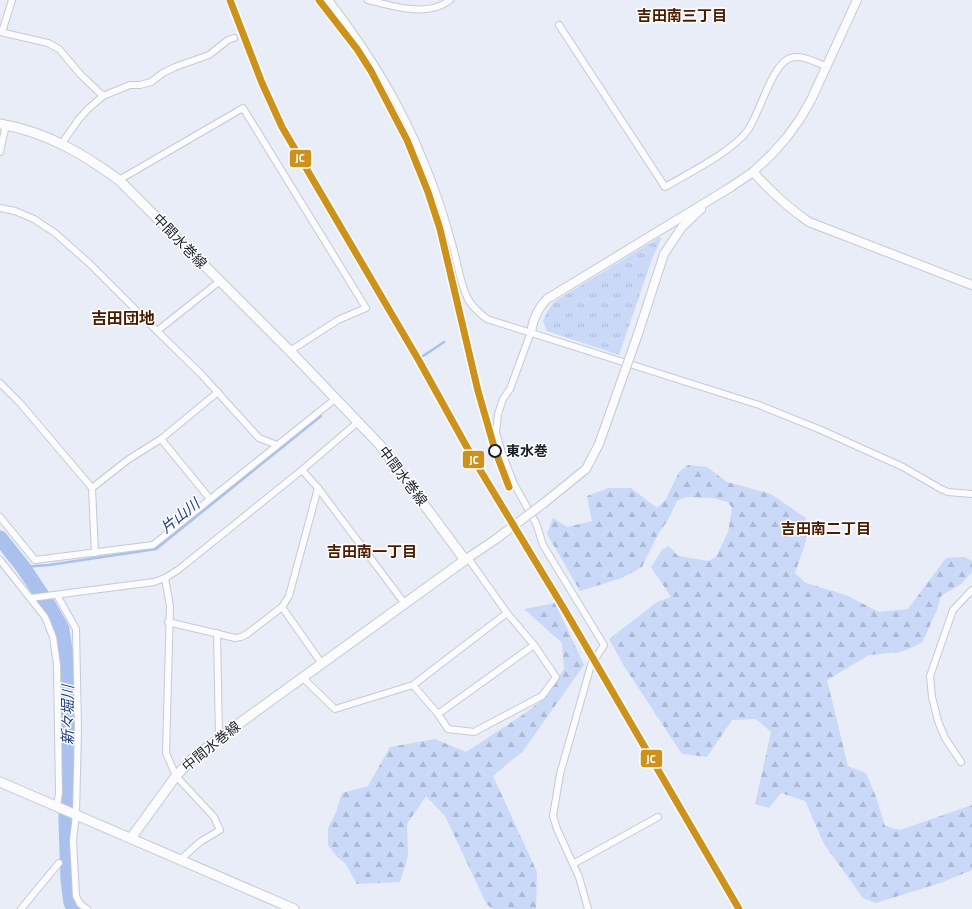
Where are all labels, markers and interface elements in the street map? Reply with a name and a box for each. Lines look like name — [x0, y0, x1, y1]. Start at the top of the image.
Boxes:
district label: 吉田南三丁目 — [637, 4, 727, 27]
line badge: JC — [289, 149, 312, 168]
text: JC — [295, 150, 305, 166]
street label: 中間水巻線 — [148, 208, 212, 273]
district label: 吉田団地 — [91, 306, 155, 330]
place label: 東水巻 — [506, 440, 548, 461]
street label: 中間水巻線 — [374, 441, 433, 510]
marker: 東水巻 — [488, 444, 502, 458]
line badge: JC — [462, 450, 485, 469]
text: JC — [469, 452, 479, 468]
water label: 片山川 — [155, 491, 206, 539]
district label: 吉田南二丁目 — [781, 517, 871, 540]
district label: 吉田南一丁目 — [327, 540, 417, 563]
water label: 新々堀川 — [56, 683, 79, 745]
street label: 中間水巻線 — [177, 715, 244, 776]
line badge: JC — [640, 749, 663, 768]
text: JC — [646, 751, 656, 767]

